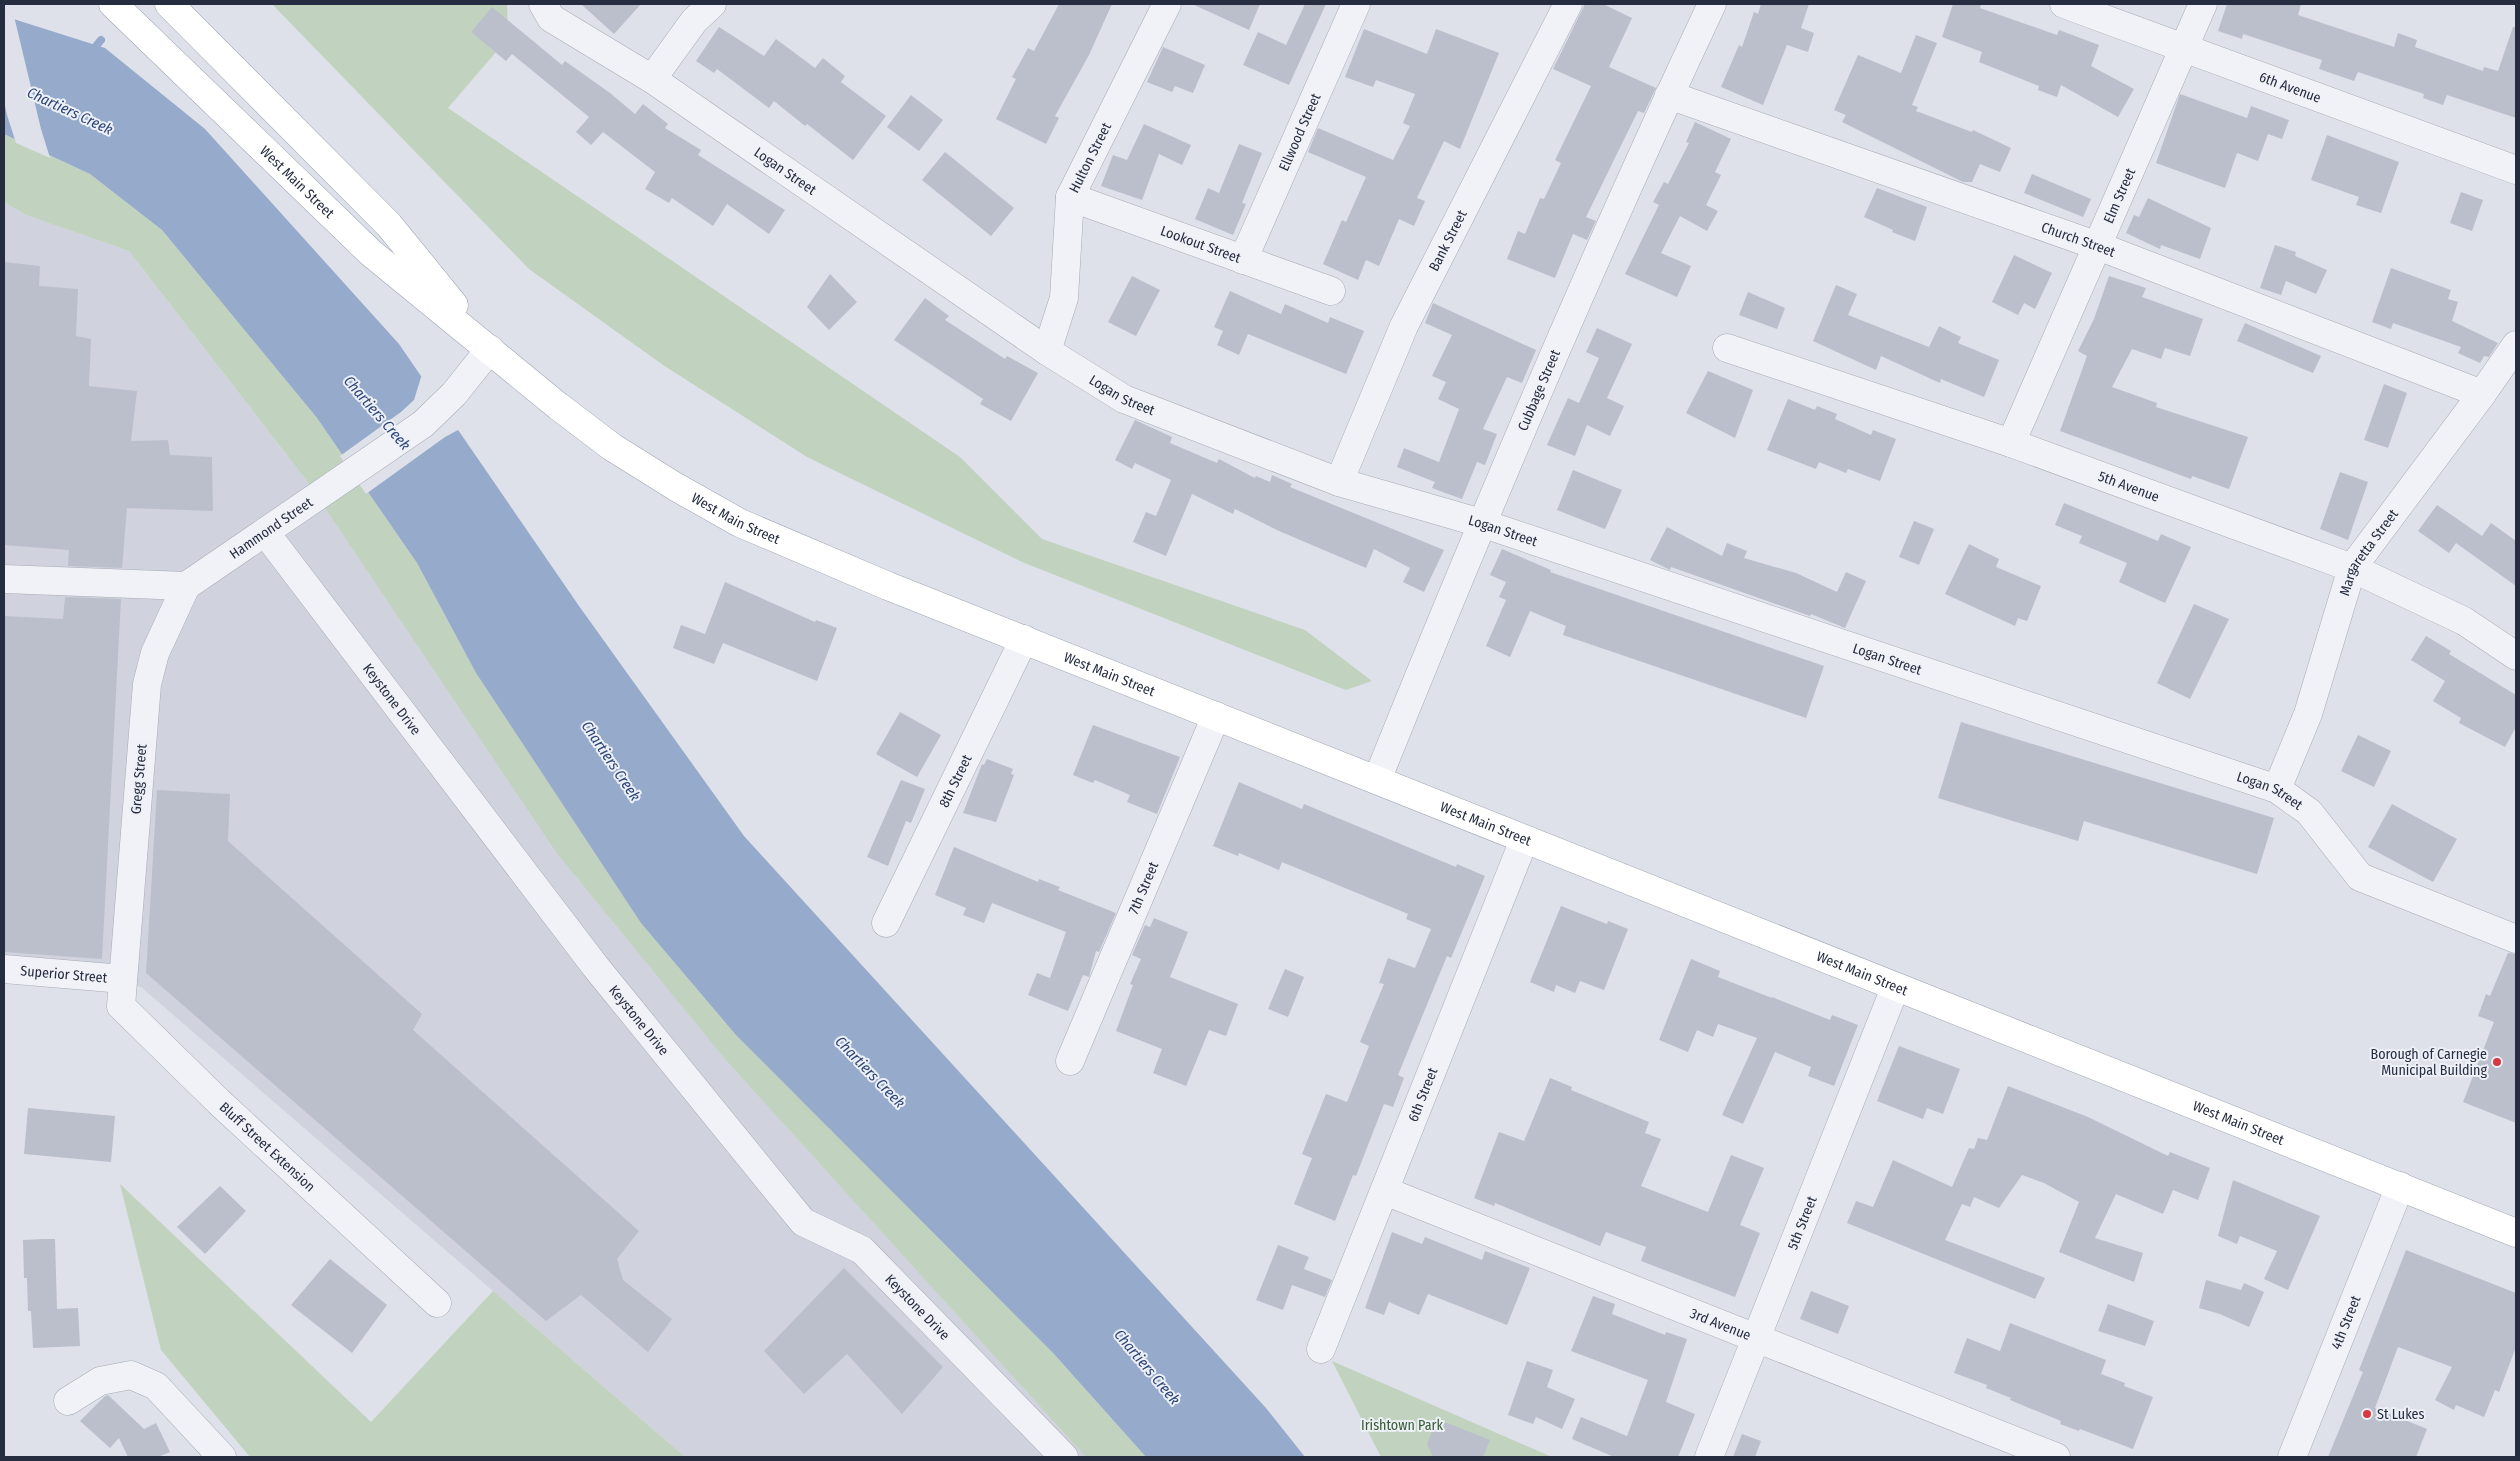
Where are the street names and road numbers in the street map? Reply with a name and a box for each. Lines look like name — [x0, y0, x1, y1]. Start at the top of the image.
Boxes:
street label: 6th Avenue — [2257, 68, 2323, 106]
street label: Ellwood Street — [1275, 90, 1324, 173]
street label: Hulton Street — [1065, 119, 1115, 195]
street label: West Main Street — [257, 142, 338, 222]
street label: Logan Street — [751, 144, 820, 198]
street label: Elm Street — [2100, 165, 2139, 226]
street label: Bank Street — [1425, 207, 1470, 274]
street label: Church Street — [2039, 218, 2118, 261]
street label: Lookout Street — [1158, 222, 1244, 266]
street label: Cubbage Street — [1514, 347, 1564, 433]
street label: Logan Street — [1086, 371, 1158, 419]
street label: 5th Avenue — [2096, 467, 2162, 505]
street label: West Main Street — [689, 489, 783, 548]
street label: Hammond Street — [226, 493, 316, 562]
street label: Margaretta Street — [2336, 505, 2402, 598]
street label: Logan Street — [1467, 511, 1540, 550]
street label: Logan Street — [1851, 639, 1924, 678]
street label: West Main Street — [1061, 648, 1158, 700]
street label: Keystone Drive — [360, 660, 425, 738]
street label: Gregg Street — [127, 743, 151, 815]
street label: 8th Street — [935, 751, 975, 810]
street label: Logan Street — [2235, 768, 2307, 814]
street label: West Main Street — [1438, 798, 1534, 849]
street label: 7th Street — [1125, 859, 1162, 917]
street label: West Main Street — [1814, 947, 1911, 999]
street label: Superior Street — [20, 962, 108, 986]
street label: Keystone Drive — [606, 982, 673, 1059]
street label: 6th Street — [1404, 1065, 1441, 1124]
street label: West Main Street — [2190, 1097, 2287, 1149]
street label: Bluff Street Extension — [216, 1098, 319, 1195]
street label: 5th Street — [1784, 1193, 1820, 1252]
street label: Keystone Drive — [882, 1271, 954, 1343]
street label: 4th Street — [2327, 1293, 2364, 1352]
street label: 3rd Avenue — [1688, 1304, 1753, 1344]

